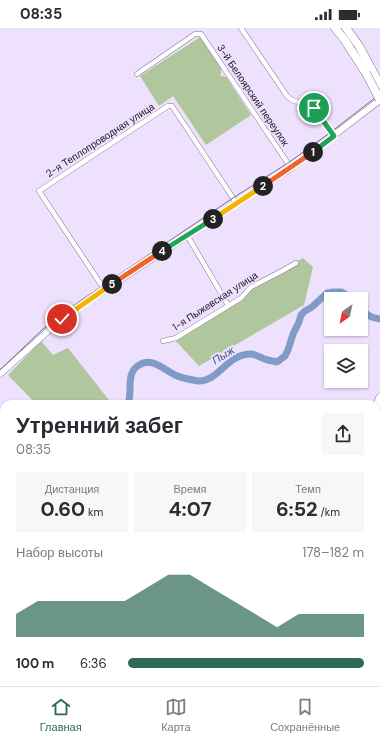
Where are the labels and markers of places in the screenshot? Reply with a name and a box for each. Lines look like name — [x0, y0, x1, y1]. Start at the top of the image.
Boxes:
pin — [297, 91, 331, 125]
pin: 1 — [303, 142, 323, 162]
pin: 2 — [253, 176, 273, 196]
pin: 3 — [203, 209, 223, 229]
pin: 4 — [152, 241, 172, 261]
pin: 5 — [102, 274, 122, 294]
pin — [45, 302, 79, 336]

